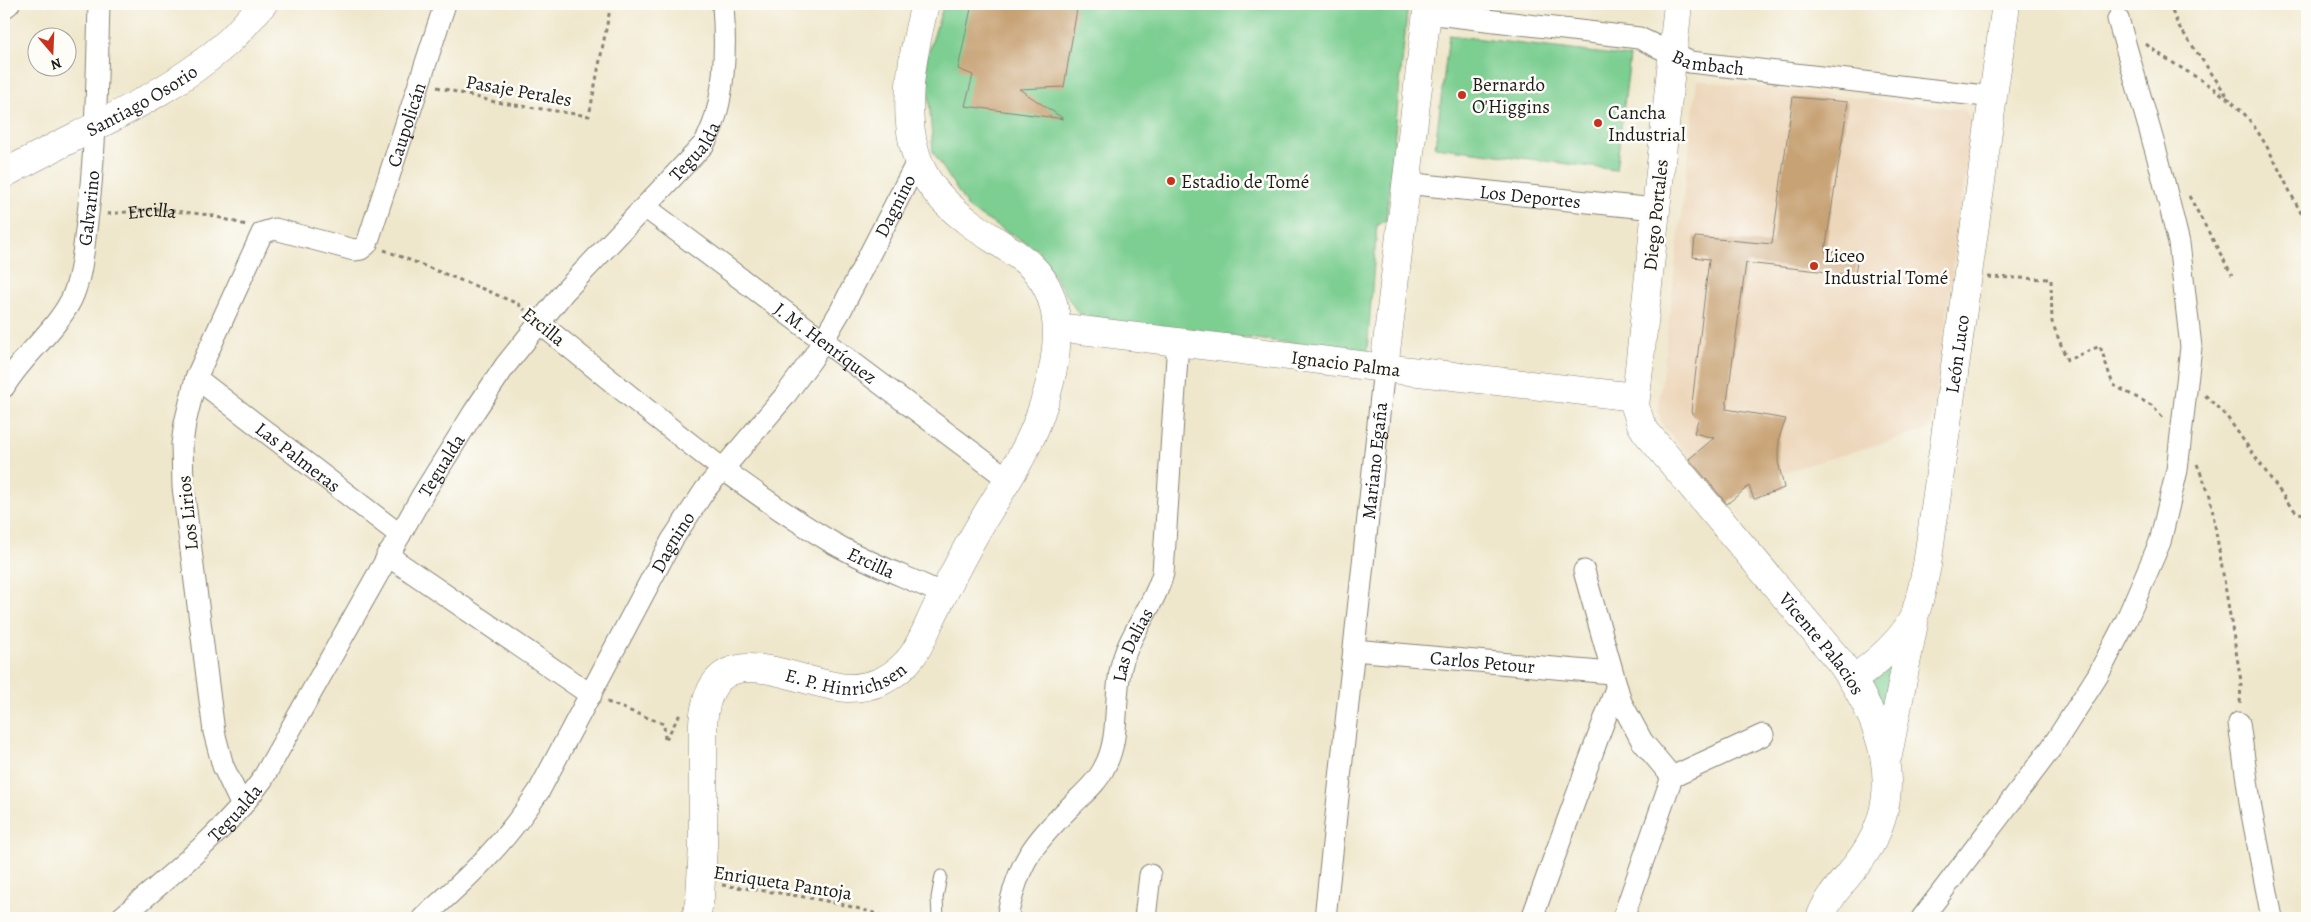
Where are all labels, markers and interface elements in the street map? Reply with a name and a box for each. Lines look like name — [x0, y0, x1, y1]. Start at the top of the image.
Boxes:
north arrow — [28, 28, 78, 78]
street label: Bambach — [1668, 43, 1746, 82]
text: N — [48, 53, 64, 74]
street label: Santiago Osorio — [82, 59, 203, 143]
street label: Pasaje Perales — [464, 69, 574, 113]
place label: Bernardo O'Higgins — [1472, 72, 1550, 120]
street label: Caupolicán — [381, 79, 433, 171]
marker: Bernardo O'Higgins — [1456, 89, 1468, 101]
place label: Cancha Industrial — [1608, 100, 1686, 148]
marker: Cancha Industrial — [1592, 117, 1604, 129]
street label: Tegualda — [663, 118, 727, 187]
street label: Diego Portales — [1637, 158, 1675, 272]
place label: Estadio de Tomé — [1181, 169, 1309, 195]
street label: Galvarino — [72, 170, 106, 247]
street label: Dagnino — [868, 170, 922, 242]
marker: Estadio de Tomé — [1165, 175, 1177, 187]
street label: Los Deportes — [1478, 179, 1582, 215]
street label: Ercilla — [126, 197, 178, 226]
place label: Liceo Industrial Tomé — [1824, 243, 1948, 291]
marker: Liceo Industrial Tomé — [1808, 260, 1820, 272]
street label: J. M. Henríquez — [768, 296, 882, 390]
street label: Ercilla — [516, 301, 571, 352]
street label: León Luco — [1939, 313, 1976, 395]
street label: Ignacio Palma — [1290, 344, 1402, 384]
street label: Mariano Egaña — [1356, 400, 1394, 521]
street label: Las Palmeras — [250, 416, 346, 499]
street label: Tegualda — [412, 429, 471, 502]
street label: Los Lirios — [171, 474, 205, 552]
street label: Dagnino — [645, 507, 701, 578]
street label: Ercilla — [843, 541, 899, 585]
street label: Vicente Palacios — [1772, 586, 1870, 700]
street label: Las Dalias — [1106, 603, 1160, 684]
street label: Carlos Petour — [1429, 645, 1536, 680]
street label: E. P. Hinrichsen — [782, 657, 913, 702]
street label: Tegualda — [202, 779, 269, 848]
street label: Enriqueta Pantoja — [712, 859, 854, 907]

